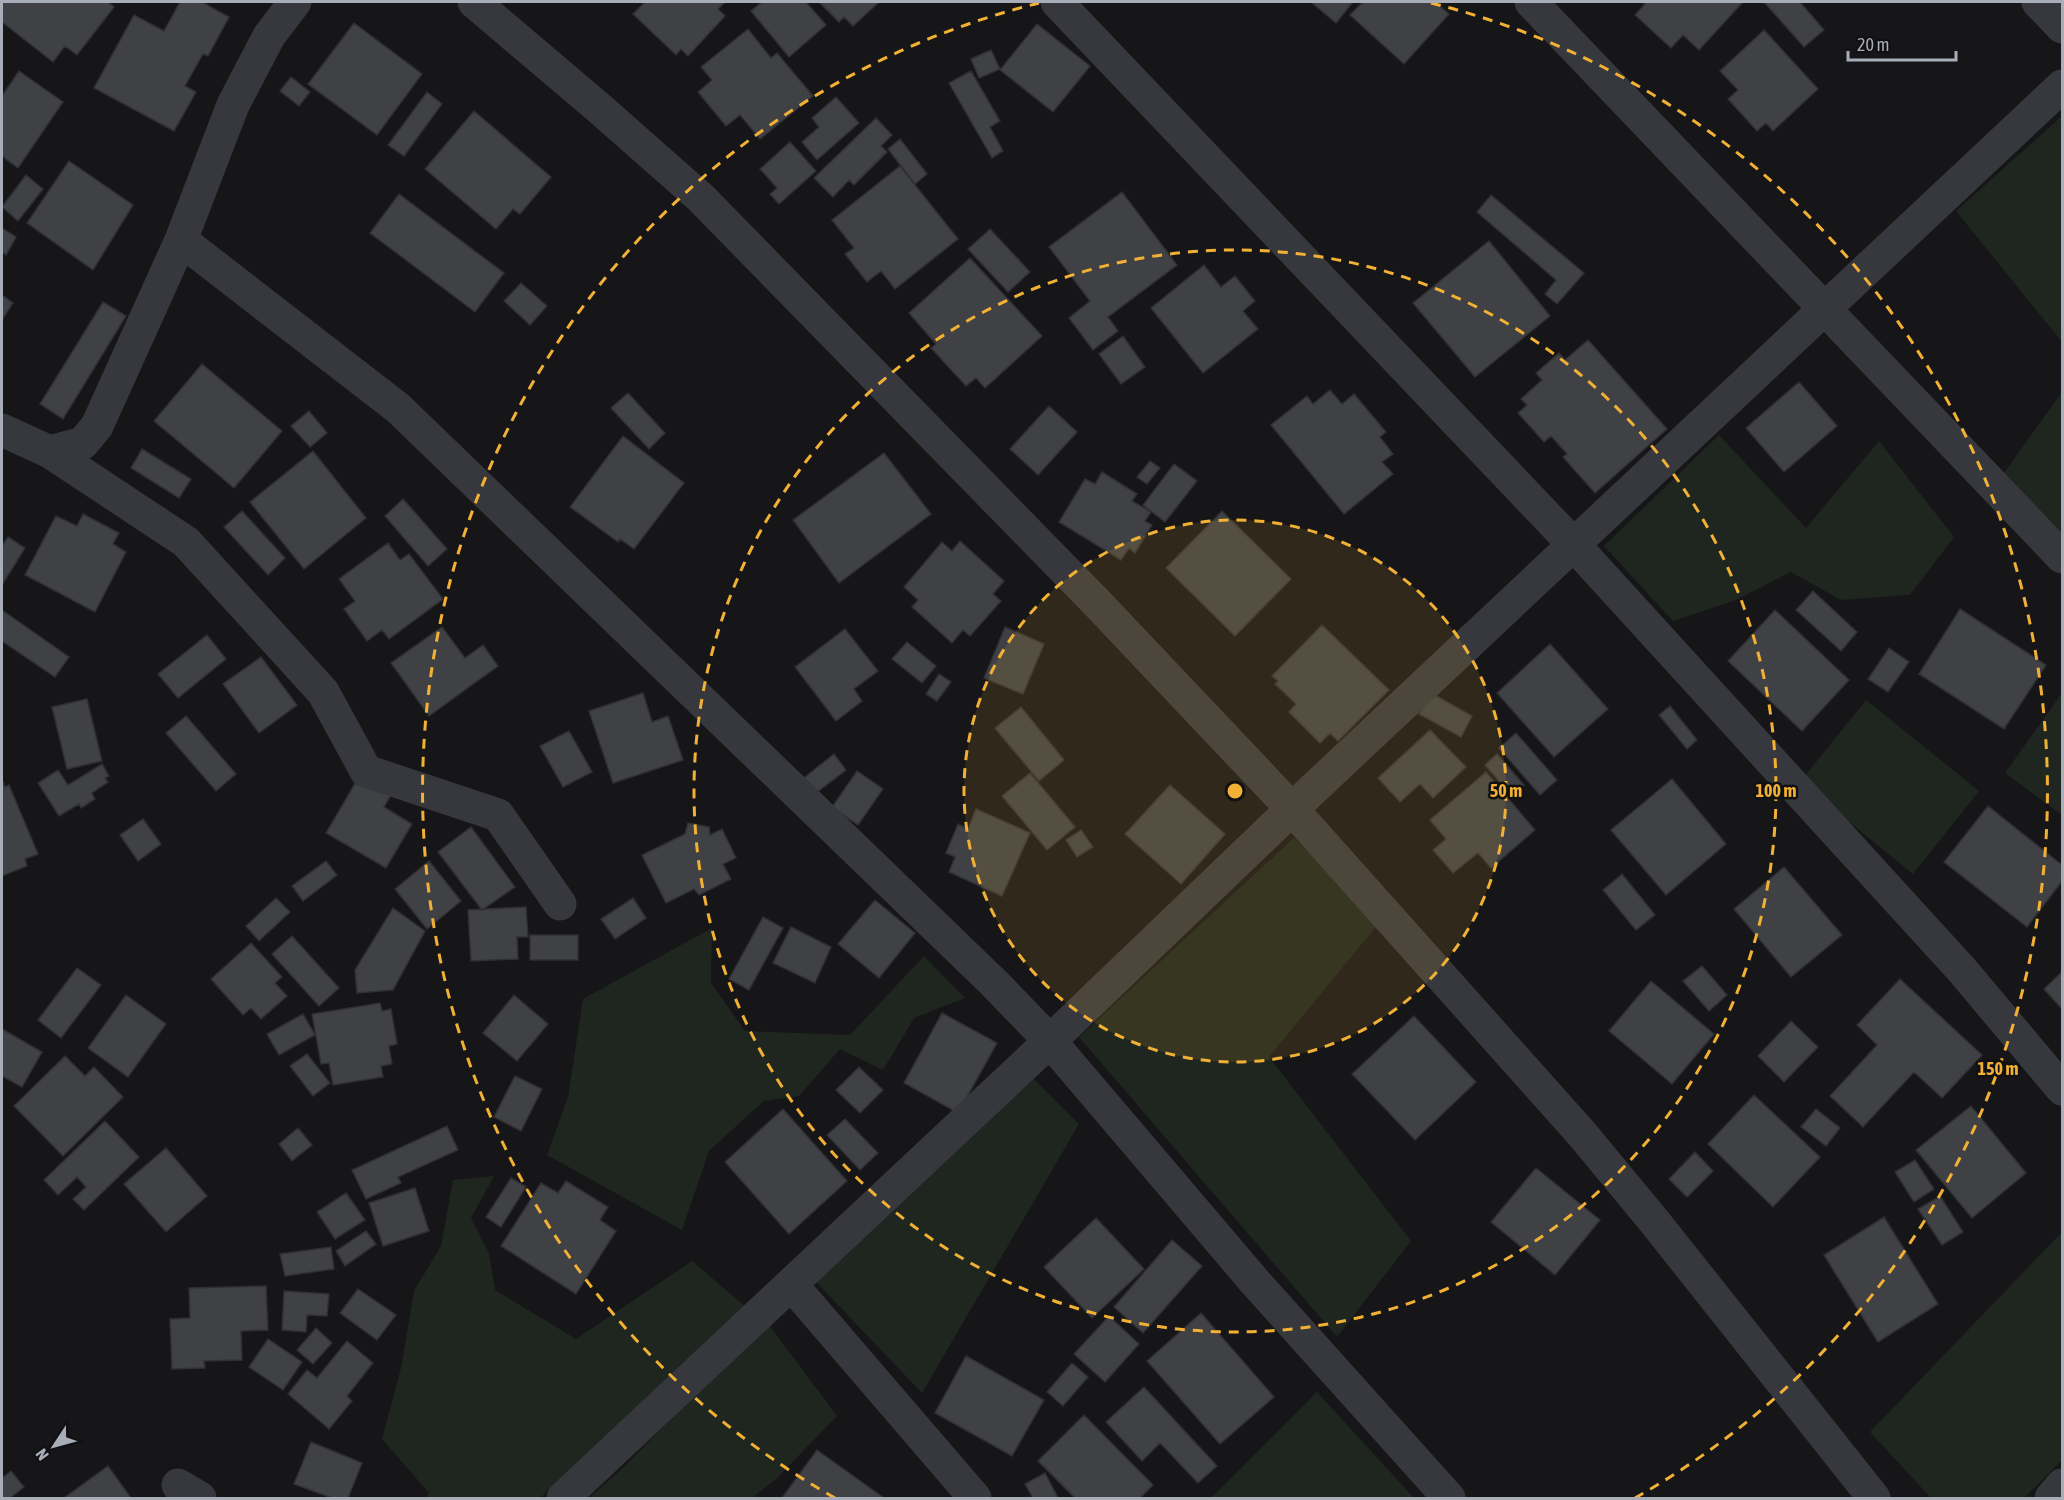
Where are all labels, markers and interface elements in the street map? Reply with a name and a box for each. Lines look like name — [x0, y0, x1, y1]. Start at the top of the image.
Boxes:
scale bar — [1848, 24, 1956, 62]
text: 20 m — [1857, 34, 1889, 55]
text: 50 m — [1490, 780, 1522, 801]
text: 100 m — [1756, 780, 1796, 801]
centre of rings — [1225, 781, 1245, 801]
text: 150 m — [1978, 1058, 2018, 1079]
north arrow — [24, 1416, 84, 1476]
text: N — [32, 1446, 52, 1464]

